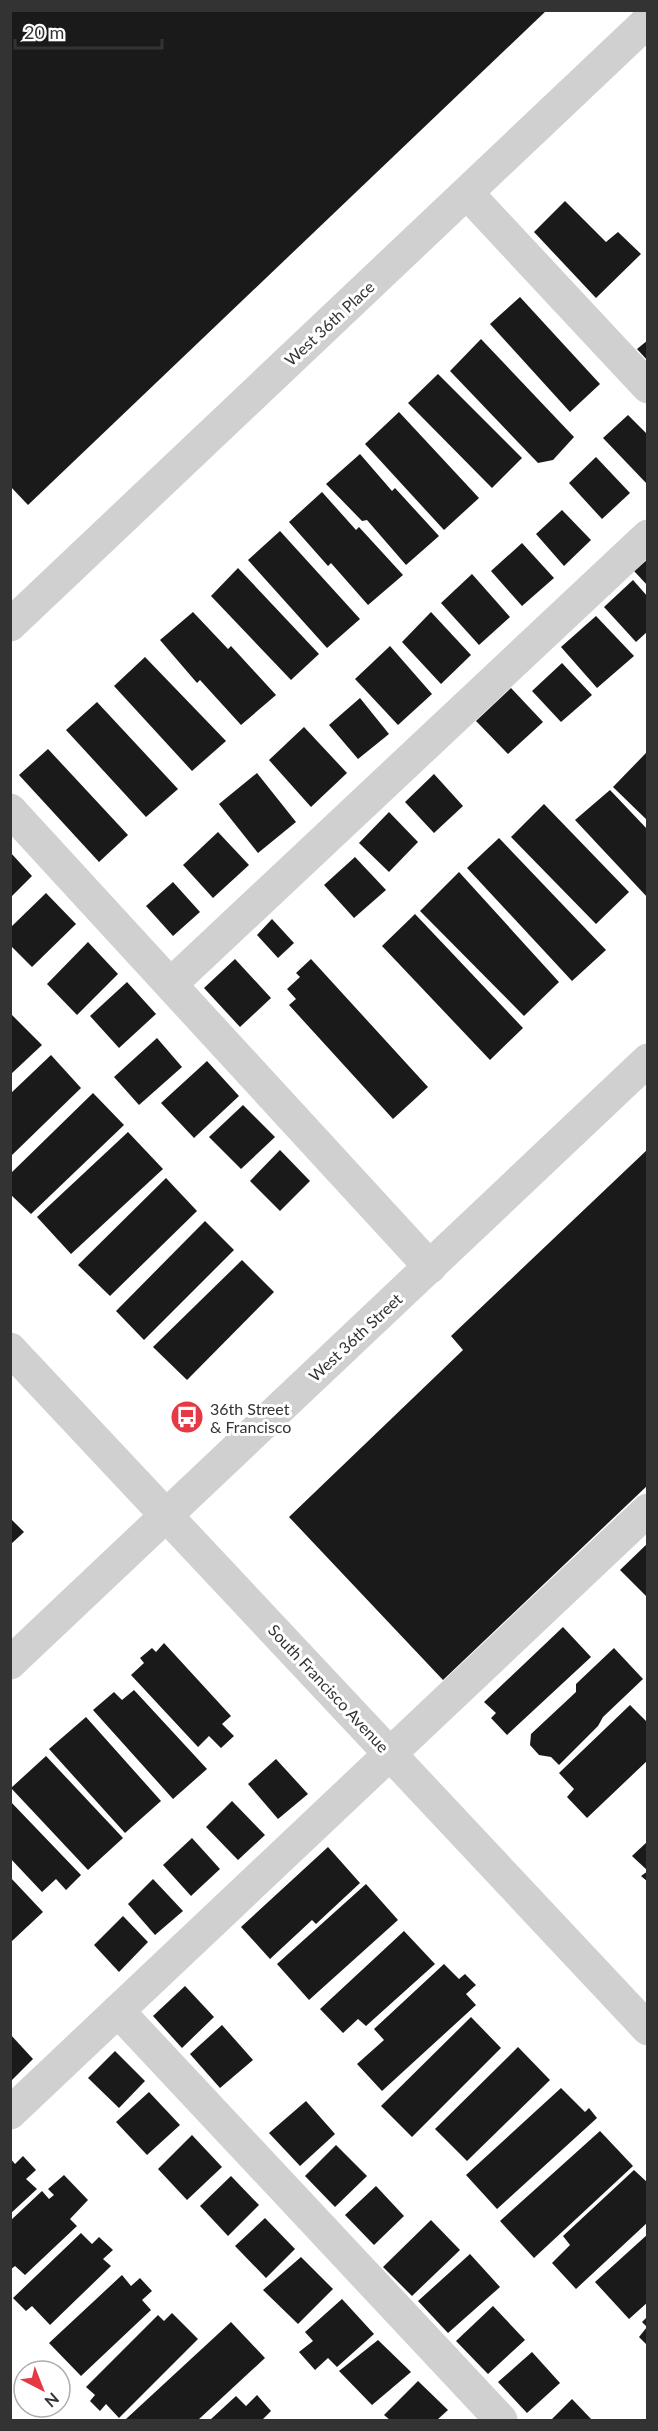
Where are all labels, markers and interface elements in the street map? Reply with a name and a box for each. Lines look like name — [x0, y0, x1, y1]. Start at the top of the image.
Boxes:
scale bar — [15, 12, 162, 50]
text: 20 m — [24, 21, 64, 43]
street label: West 36th Place — [280, 277, 378, 369]
street label: West 36th Street — [305, 1289, 406, 1385]
bus stop icon: 36th Street & Francisco — [169, 1399, 205, 1435]
place label: 36th Street & Francisco — [210, 1399, 291, 1436]
street label: South Francisco Avenue — [265, 1620, 393, 1756]
north arrow — [12, 2359, 72, 2419]
text: N — [41, 2389, 63, 2412]

